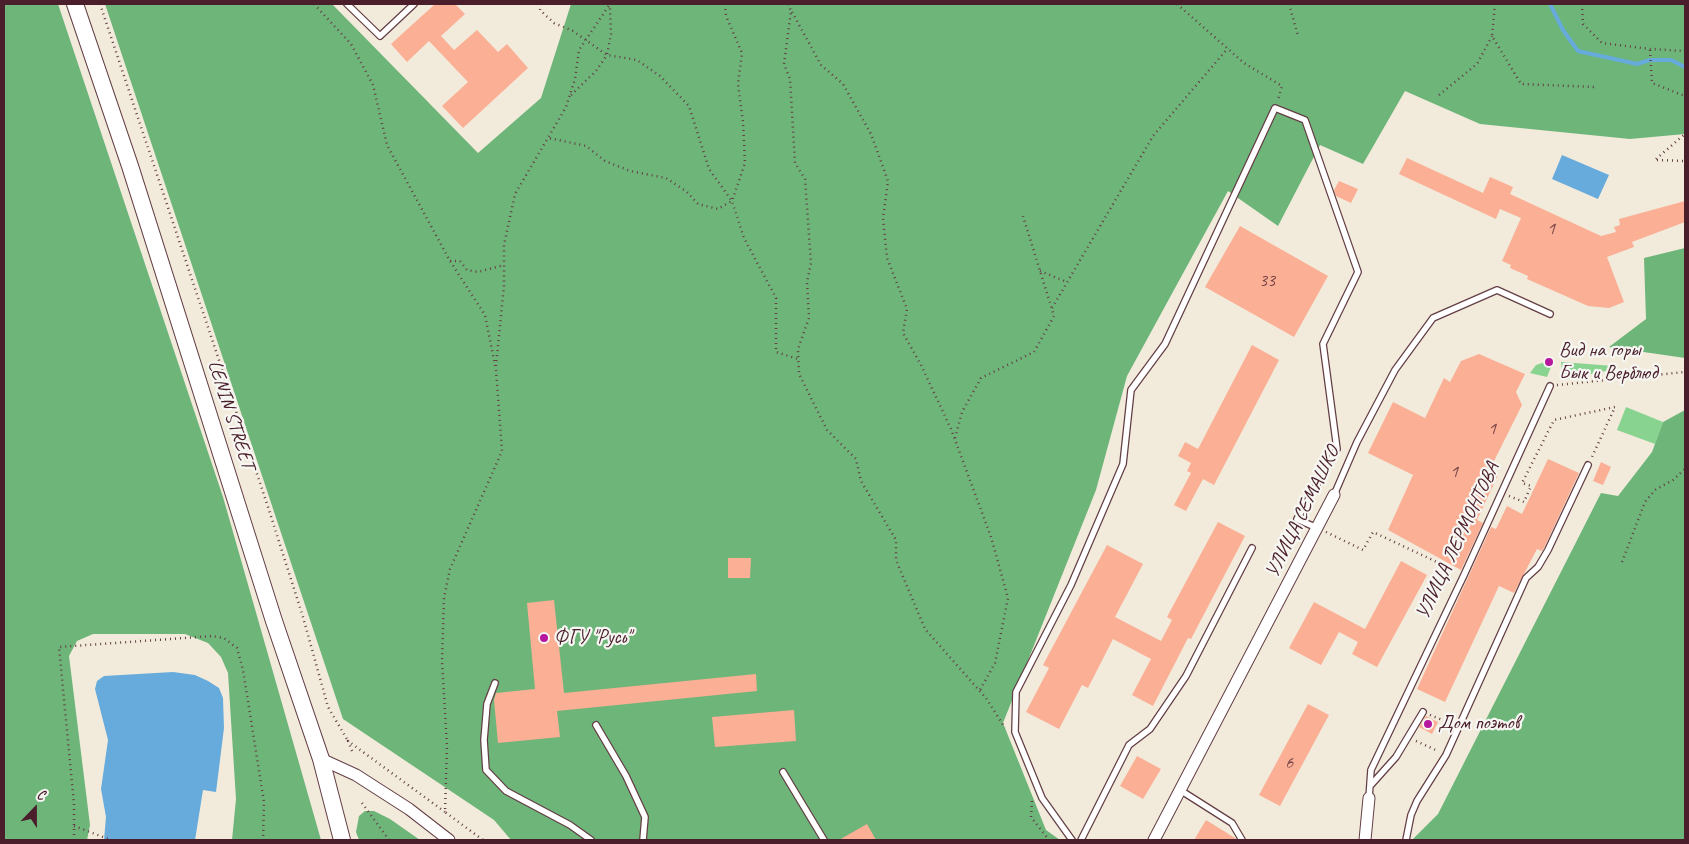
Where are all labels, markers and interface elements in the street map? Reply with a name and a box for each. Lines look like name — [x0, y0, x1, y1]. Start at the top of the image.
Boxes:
house number: 1 — [1547, 218, 1555, 240]
house number: 33 — [1259, 270, 1275, 292]
place label: Вид на горы Бык и Верблюд — [1559, 339, 1657, 386]
marker: Вид на горы Бык и Верблюд — [1543, 356, 1555, 368]
street label: LENIN STREET — [202, 358, 260, 472]
house number: 1 — [1488, 418, 1496, 440]
street label: УЛИЦА СЕМАШКО — [1261, 442, 1345, 582]
street label: УЛИЦА ЛЕРМОНТОВА — [1411, 459, 1505, 623]
house number: 1 — [1450, 461, 1458, 483]
place label: ФГУ "Русь" — [554, 626, 631, 650]
marker: ФГУ "Русь" — [538, 632, 550, 644]
place label: Дом поэтов — [1438, 712, 1519, 736]
marker: Дом поэтов — [1422, 718, 1434, 730]
house number: 6 — [1285, 752, 1293, 774]
north arrow — [10, 784, 60, 834]
text: С — [34, 785, 47, 804]

